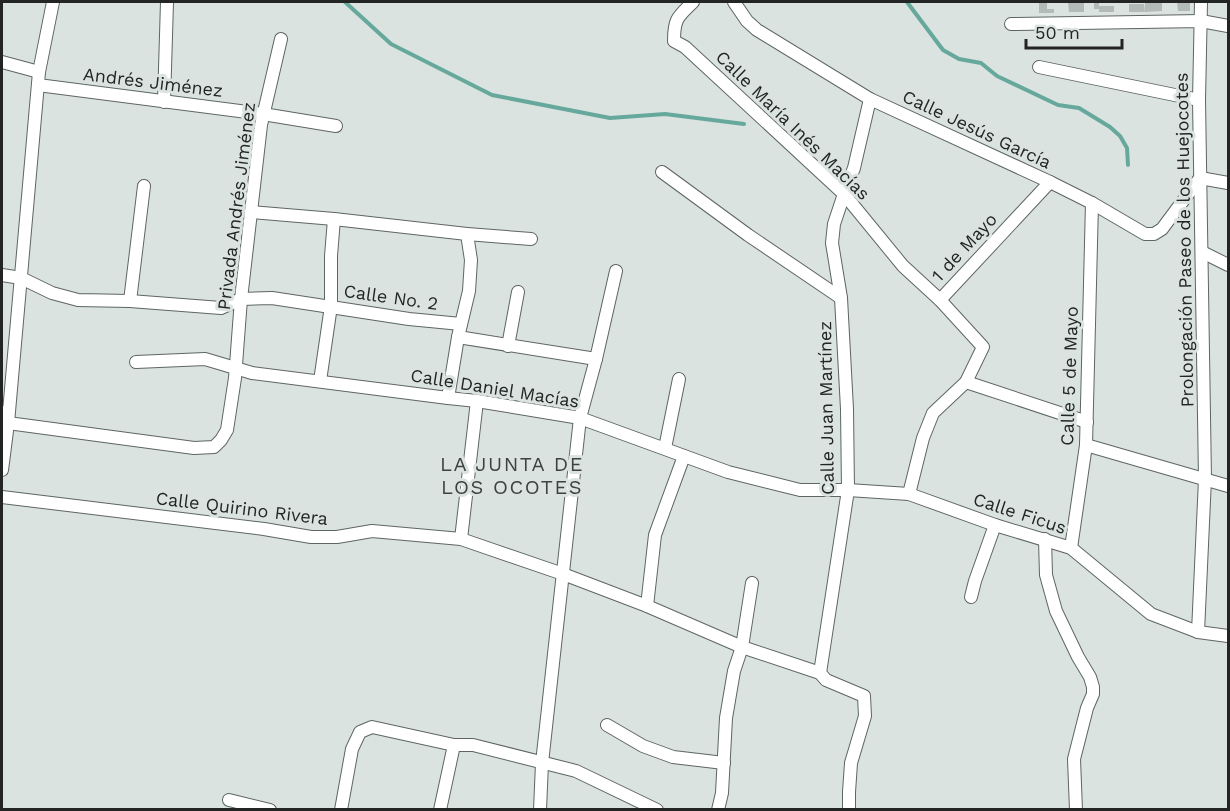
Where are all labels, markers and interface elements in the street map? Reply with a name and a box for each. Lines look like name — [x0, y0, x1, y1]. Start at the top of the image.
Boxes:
scale bar — [1026, 12, 1122, 50]
text: 50 m — [1035, 22, 1080, 43]
street label: Calle María Inés Macías — [712, 46, 874, 204]
street label: Andrés Jiménez — [82, 63, 224, 101]
street label: Prolongación Paseo de los Huejocotes — [1171, 72, 1197, 408]
street label: Calle Jesús García — [899, 85, 1055, 173]
street label: Privada Andrés Jiménez — [213, 101, 259, 311]
street label: 1 de Mayo — [927, 208, 1001, 286]
street label: Calle No. 2 — [342, 280, 440, 314]
street label: Calle 5 de Mayo — [1056, 306, 1082, 446]
street label: Calle Juan Martínez — [814, 321, 838, 495]
street label: Calle Daniel Macías — [409, 364, 581, 412]
district label: LA JUNTA DE LOS OCOTES — [440, 452, 584, 499]
street label: Calle Quirino Rivera — [155, 487, 329, 529]
street label: Calle Ficus — [971, 488, 1069, 538]

